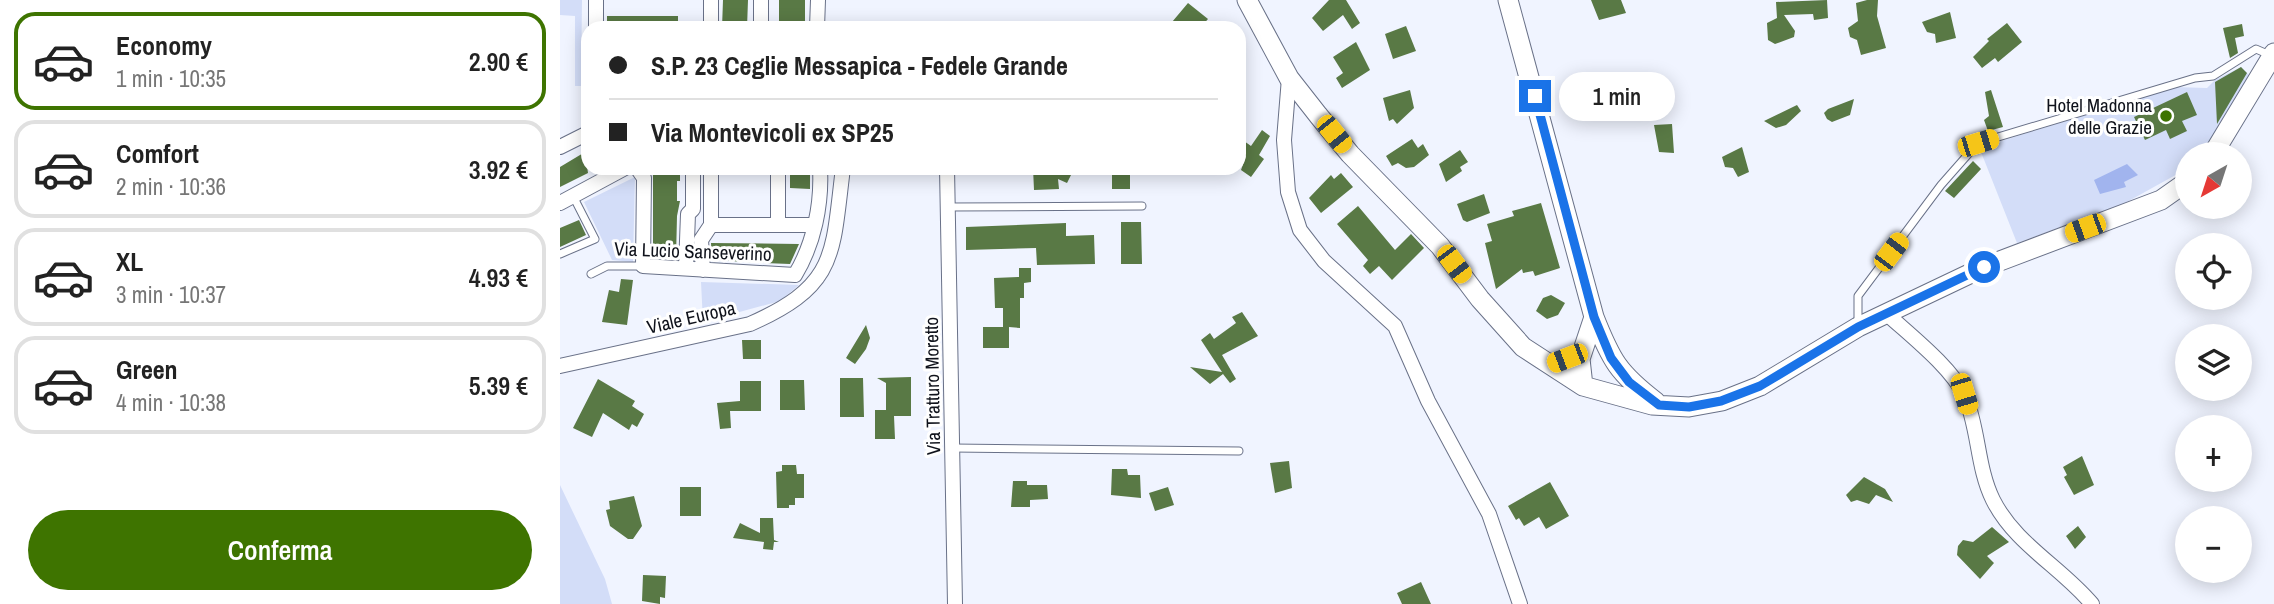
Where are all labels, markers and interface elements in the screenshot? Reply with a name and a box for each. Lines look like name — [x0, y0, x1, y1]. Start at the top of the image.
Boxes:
text: Economy — [116, 28, 212, 63]
icon: car — [32, 30, 95, 93]
text: 2.90 € — [469, 44, 528, 79]
text: S.P. 23 Ceglie Messapica - Fedele Grande — [651, 48, 1068, 83]
text: 1 min · 10:35 — [116, 63, 226, 94]
callout: 1 min — [1560, 72, 1675, 120]
route end — [1519, 80, 1551, 112]
text: 1 min — [1593, 81, 1641, 112]
place label: Hotel Madonna delle Grazie — [2046, 92, 2152, 140]
marker: Hotel Madonna delle Grazie — [2158, 108, 2174, 124]
car — [1313, 111, 1356, 157]
text: Via Montevicoli ex SP25 — [651, 115, 894, 150]
car — [1955, 127, 2002, 159]
text: Comfort — [116, 136, 199, 171]
icon: car — [32, 138, 95, 201]
north arrow — [2175, 142, 2252, 219]
map controls — [2175, 142, 2252, 583]
text: 3.92 € — [469, 152, 528, 187]
text: 2 min · 10:36 — [116, 171, 226, 202]
car — [2062, 211, 2109, 245]
car — [1870, 229, 1913, 275]
button: locate — [2175, 233, 2252, 310]
street label: Via Lucio Sanseverino — [614, 235, 772, 267]
car — [1433, 241, 1476, 287]
text: XL — [116, 244, 143, 279]
icon: car — [32, 246, 95, 309]
route start — [1968, 251, 2000, 283]
text: 4.93 € — [469, 260, 528, 295]
text: 3 min · 10:37 — [116, 279, 226, 310]
street label: Viale Europa — [644, 294, 738, 340]
street label: Via Tratturo Moretto — [918, 317, 946, 455]
button: layers — [2175, 324, 2252, 401]
car — [1544, 341, 1591, 375]
text: Green — [116, 352, 178, 387]
icon: car — [32, 354, 95, 417]
text: 5.39 € — [469, 368, 528, 403]
car — [1948, 371, 1981, 417]
text: 4 min · 10:38 — [116, 387, 226, 418]
button: + — [2175, 415, 2252, 492]
button: − — [2175, 506, 2252, 583]
button: Conferma — [28, 510, 532, 590]

